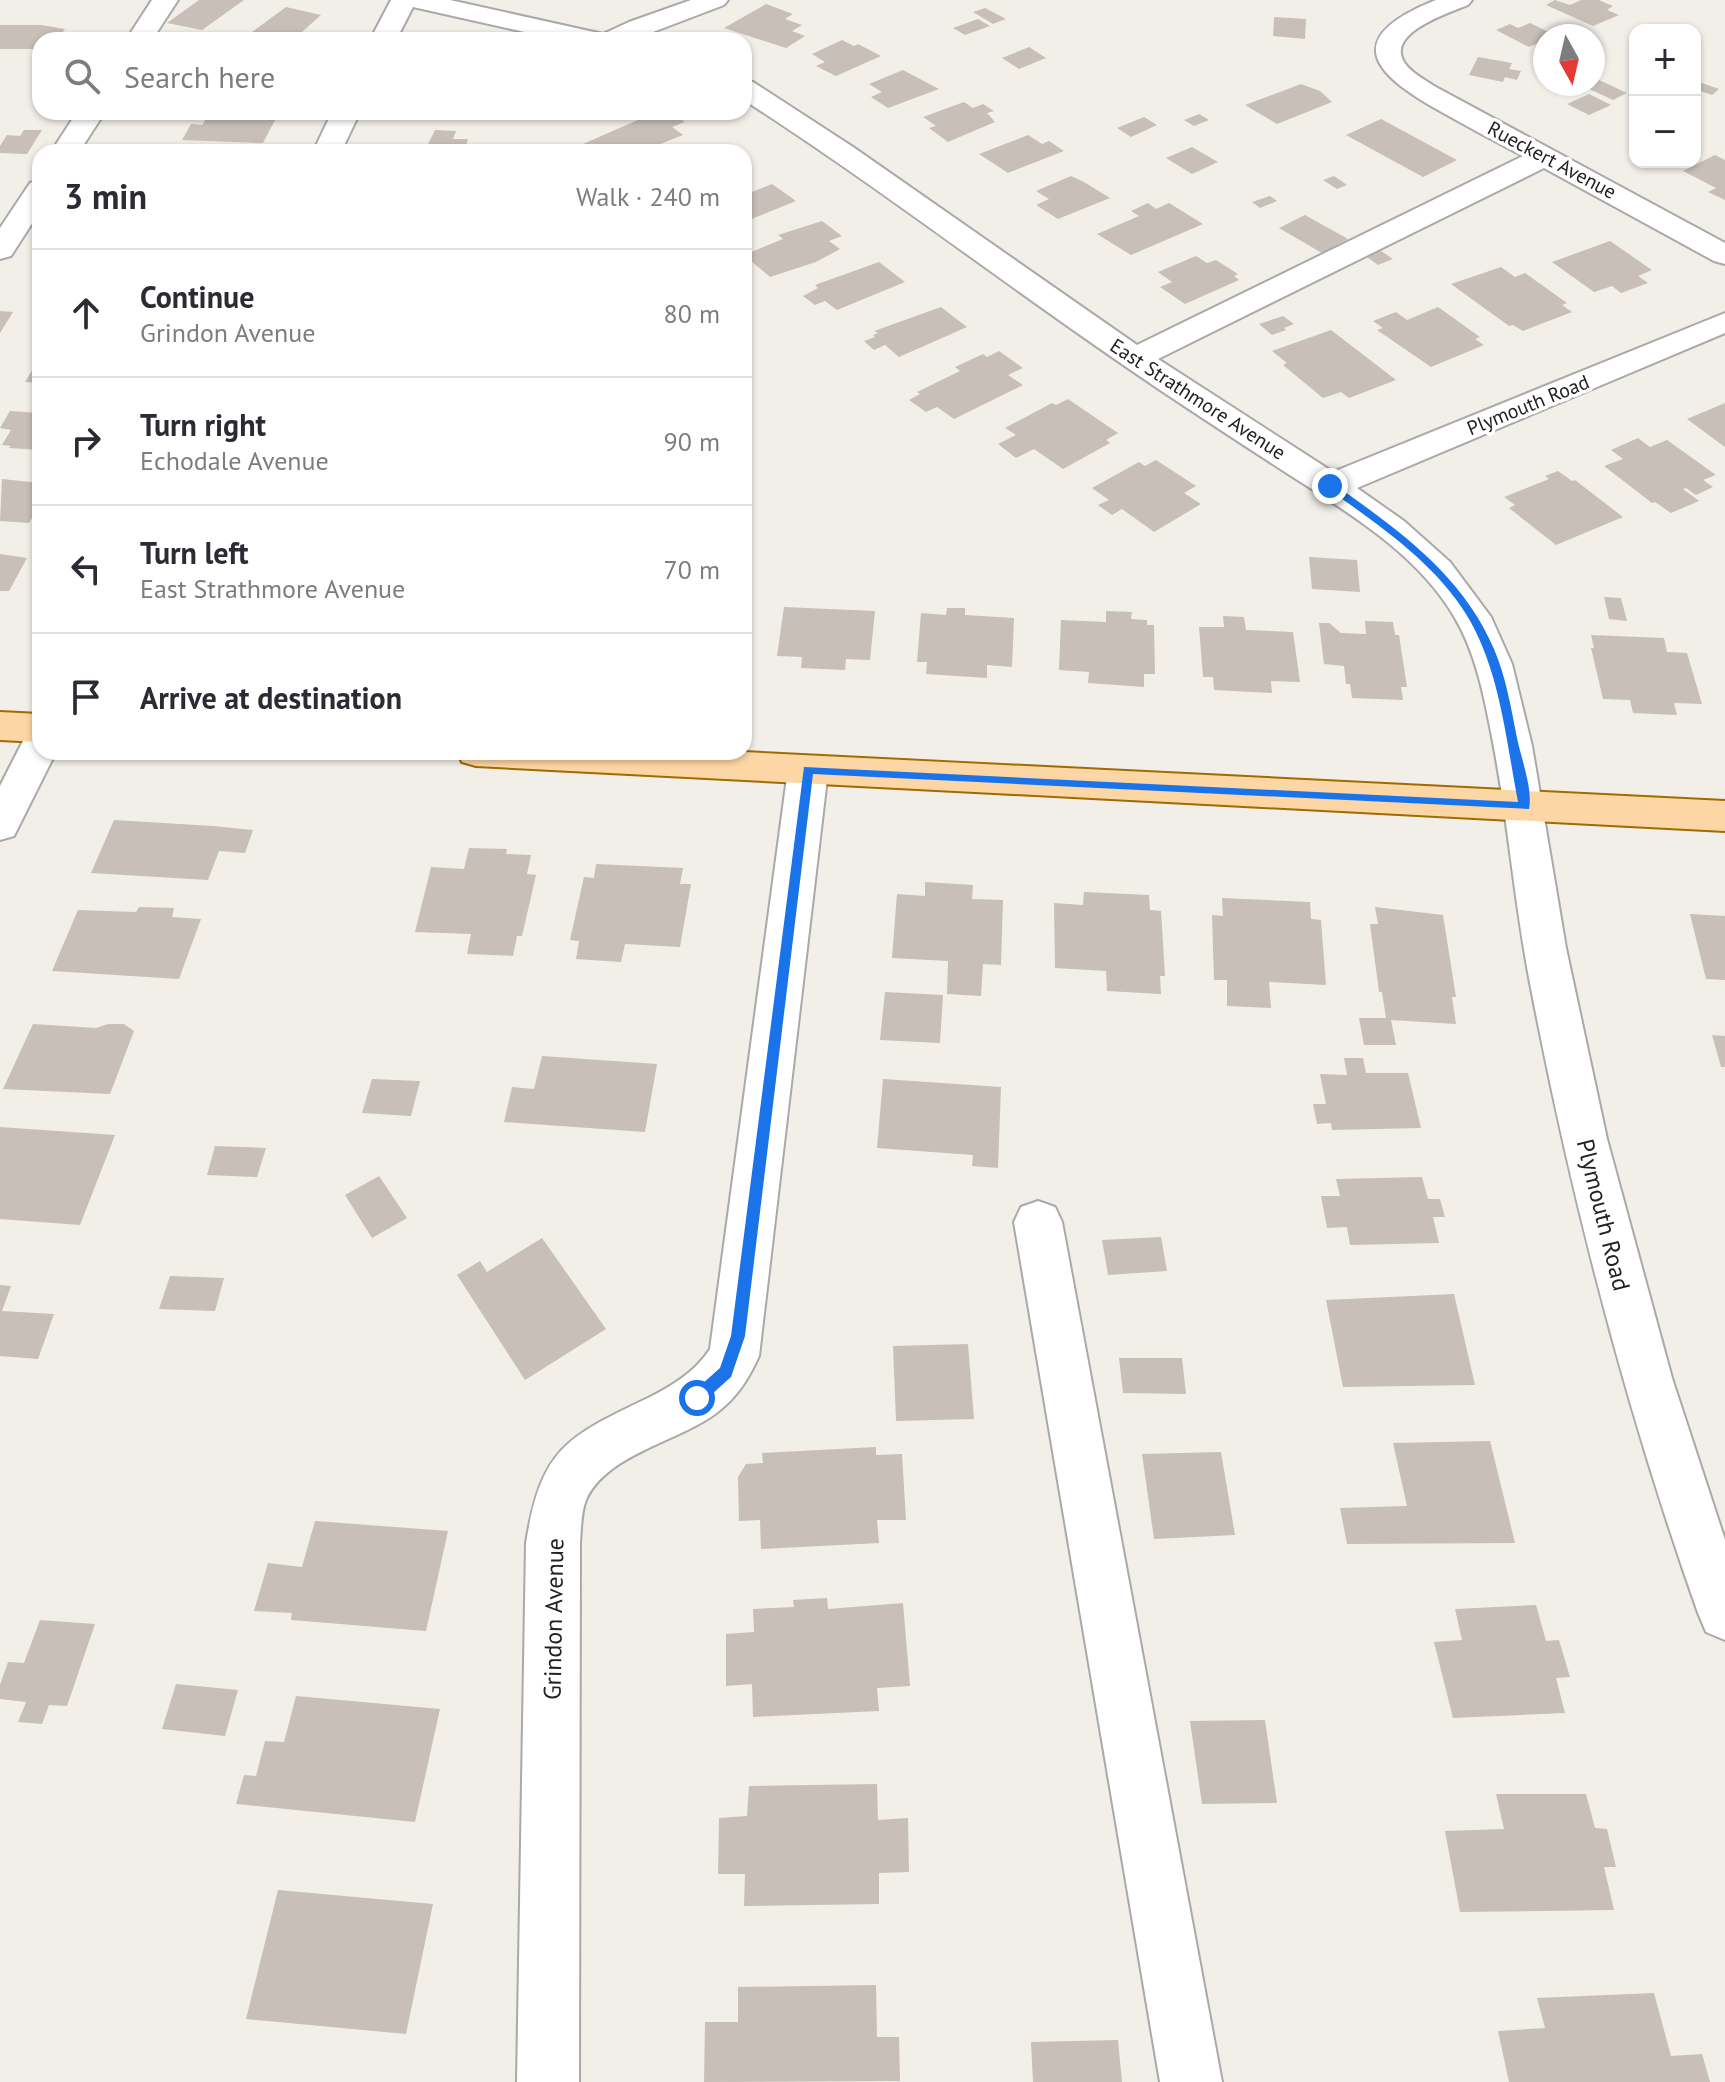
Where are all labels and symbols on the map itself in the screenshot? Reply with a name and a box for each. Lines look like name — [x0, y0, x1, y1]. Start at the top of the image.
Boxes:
north arrow — [1533, 24, 1605, 96]
street label: Rueckert Avenue — [1483, 115, 1621, 205]
street label: East Strathmore Avenue — [1105, 333, 1291, 465]
street label: Plymouth Road — [1463, 369, 1593, 441]
route end — [1312, 468, 1348, 504]
street label: Plymouth Road — [1570, 1136, 1637, 1294]
route start — [679, 1380, 715, 1416]
street label: Grindon Avenue — [537, 1538, 570, 1700]

